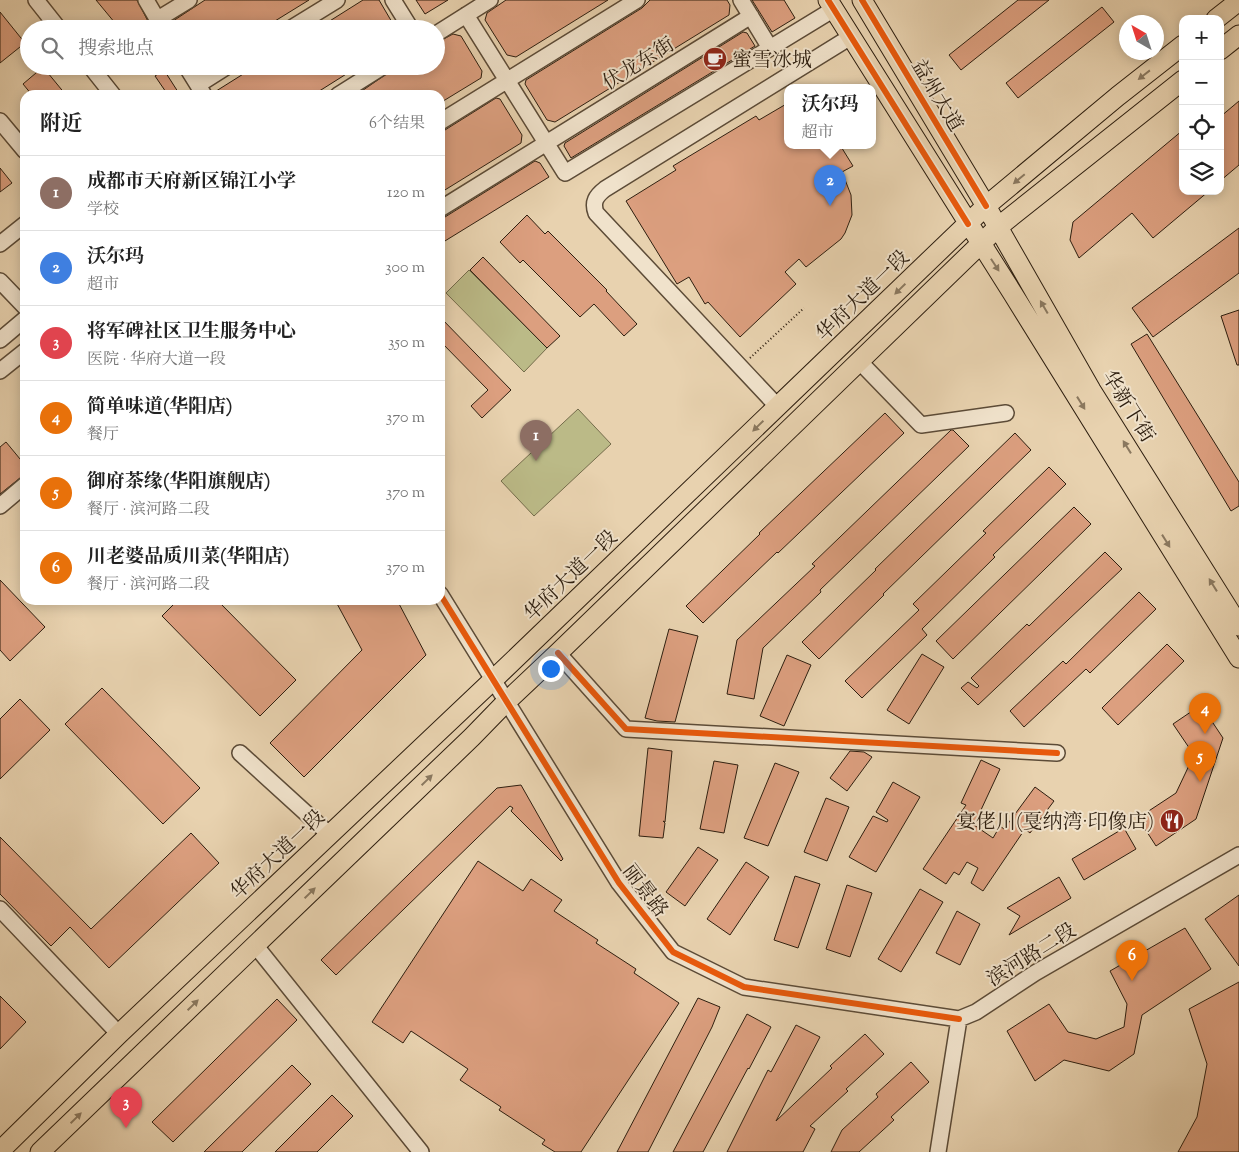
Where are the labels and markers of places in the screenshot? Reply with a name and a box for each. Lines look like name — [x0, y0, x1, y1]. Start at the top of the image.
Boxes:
cafe icon: 蜜雪冰城 — [702, 46, 728, 72]
place label: 蜜雪冰城 — [732, 47, 812, 76]
pin: 2 — [814, 165, 846, 206]
pin: 1 — [520, 420, 552, 461]
pin: 4 — [1189, 693, 1221, 734]
pin: 5 — [1184, 741, 1216, 782]
restaurant icon: 宴佬川(戛纳湾·印像店) — [1159, 808, 1185, 834]
place label: 宴佬川(戛纳湾·印像店) — [956, 809, 1154, 838]
pin: 6 — [1116, 940, 1148, 981]
pin: 3 — [110, 1087, 142, 1128]

